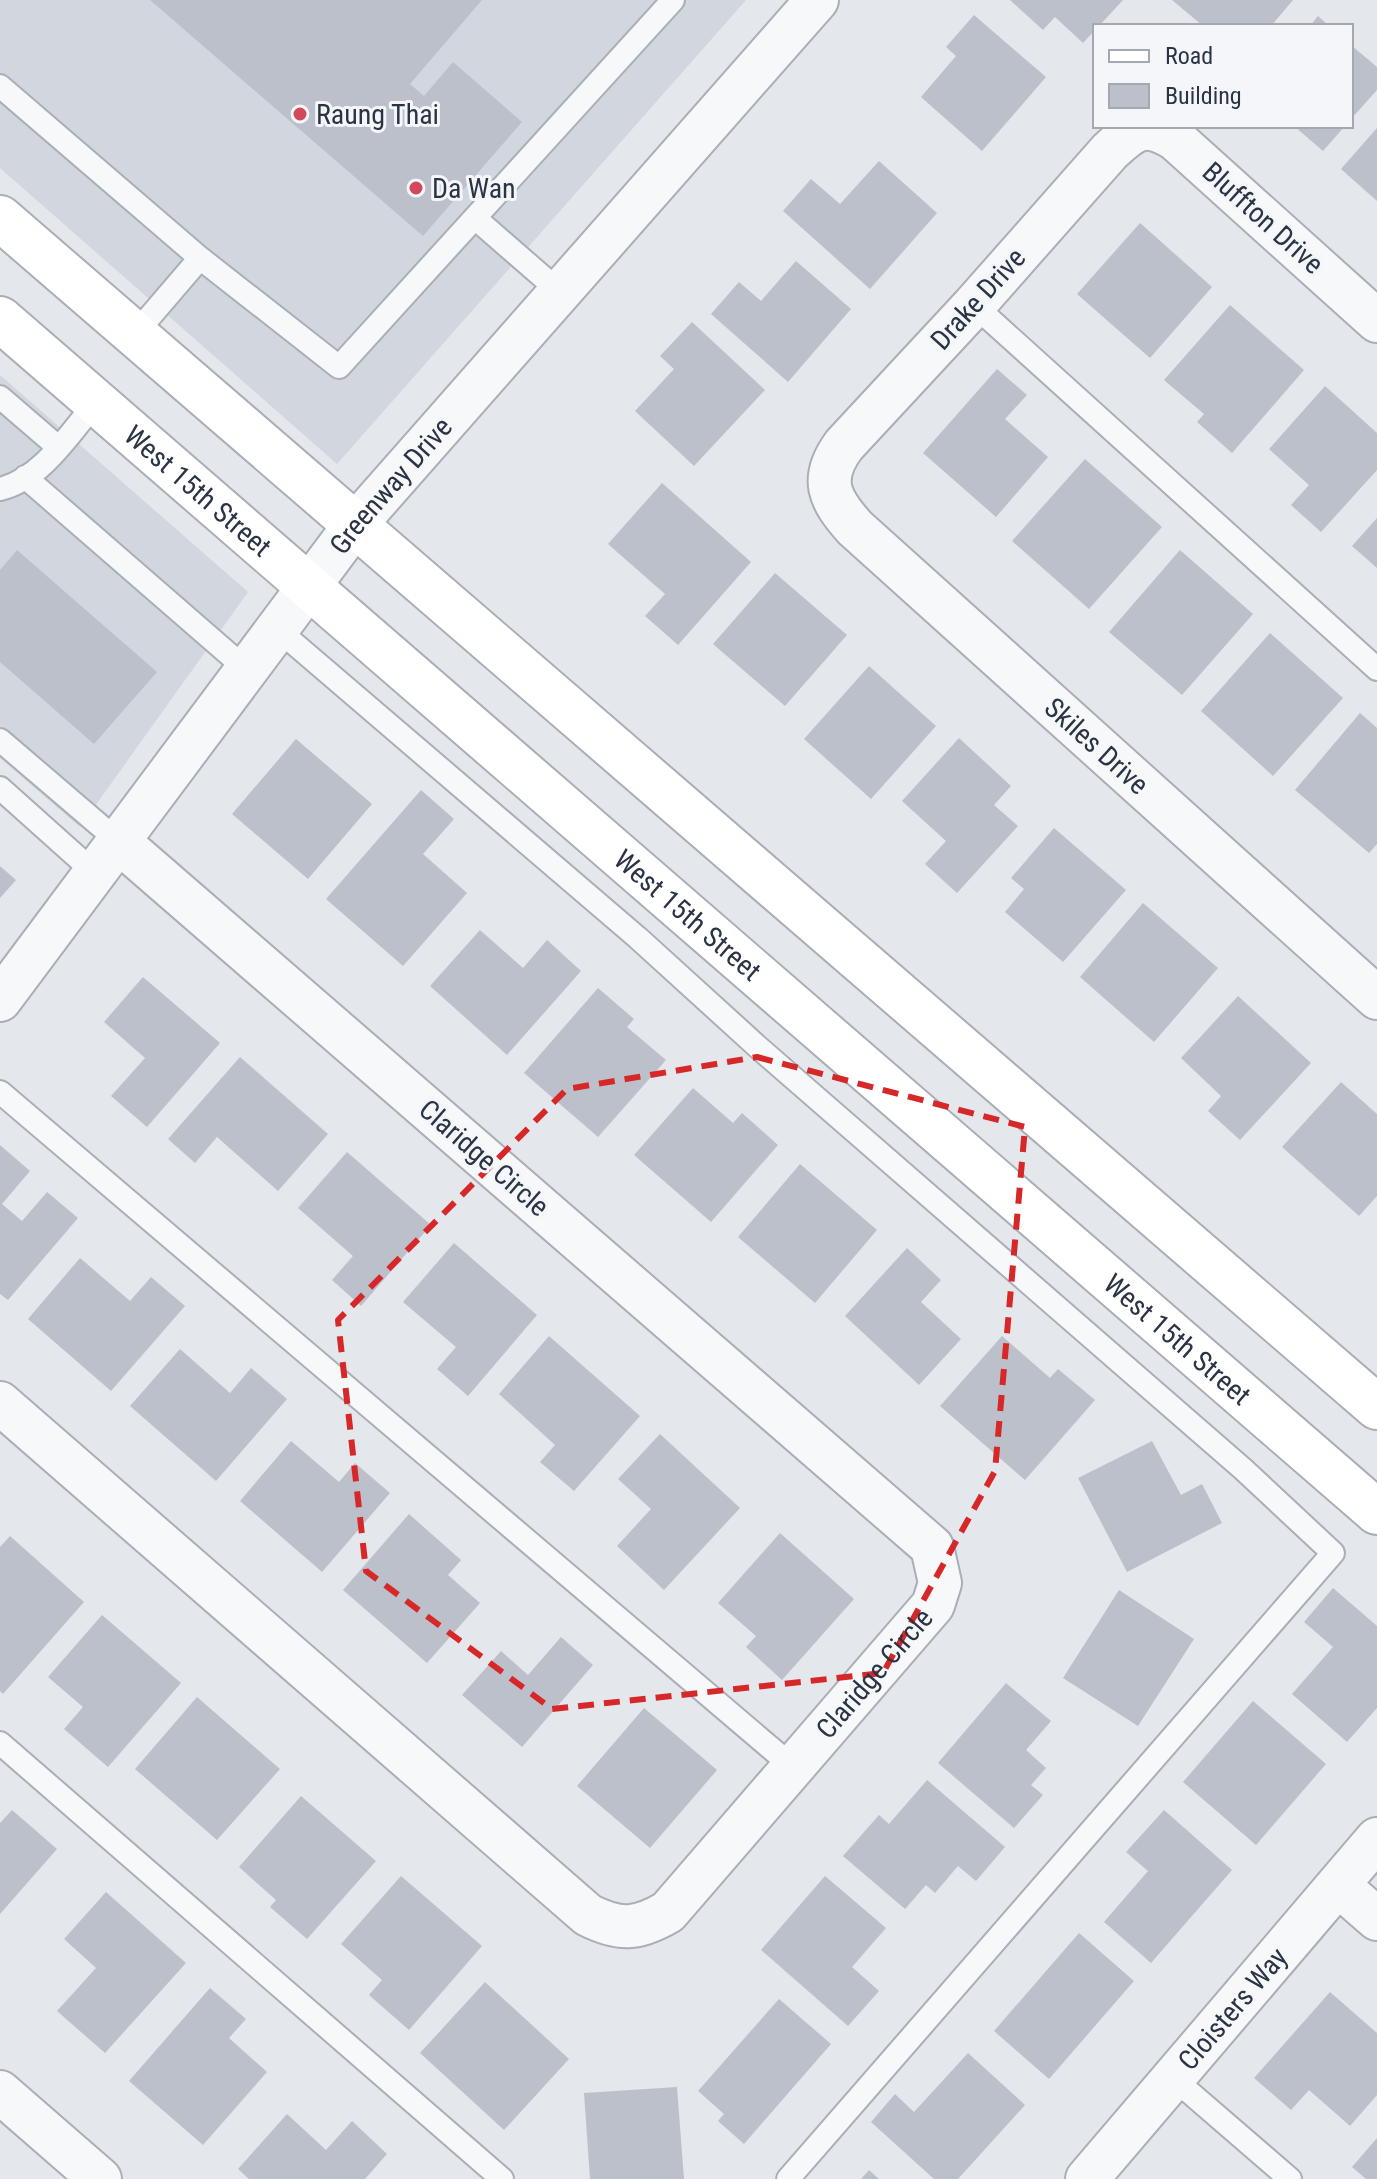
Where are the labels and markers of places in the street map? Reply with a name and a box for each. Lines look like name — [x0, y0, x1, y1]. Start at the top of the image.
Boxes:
place label: Raung Thai — [316, 98, 439, 131]
marker: Raung Thai — [291, 105, 309, 123]
place label: Da Wan — [432, 172, 516, 205]
marker: Da Wan — [407, 179, 425, 197]

